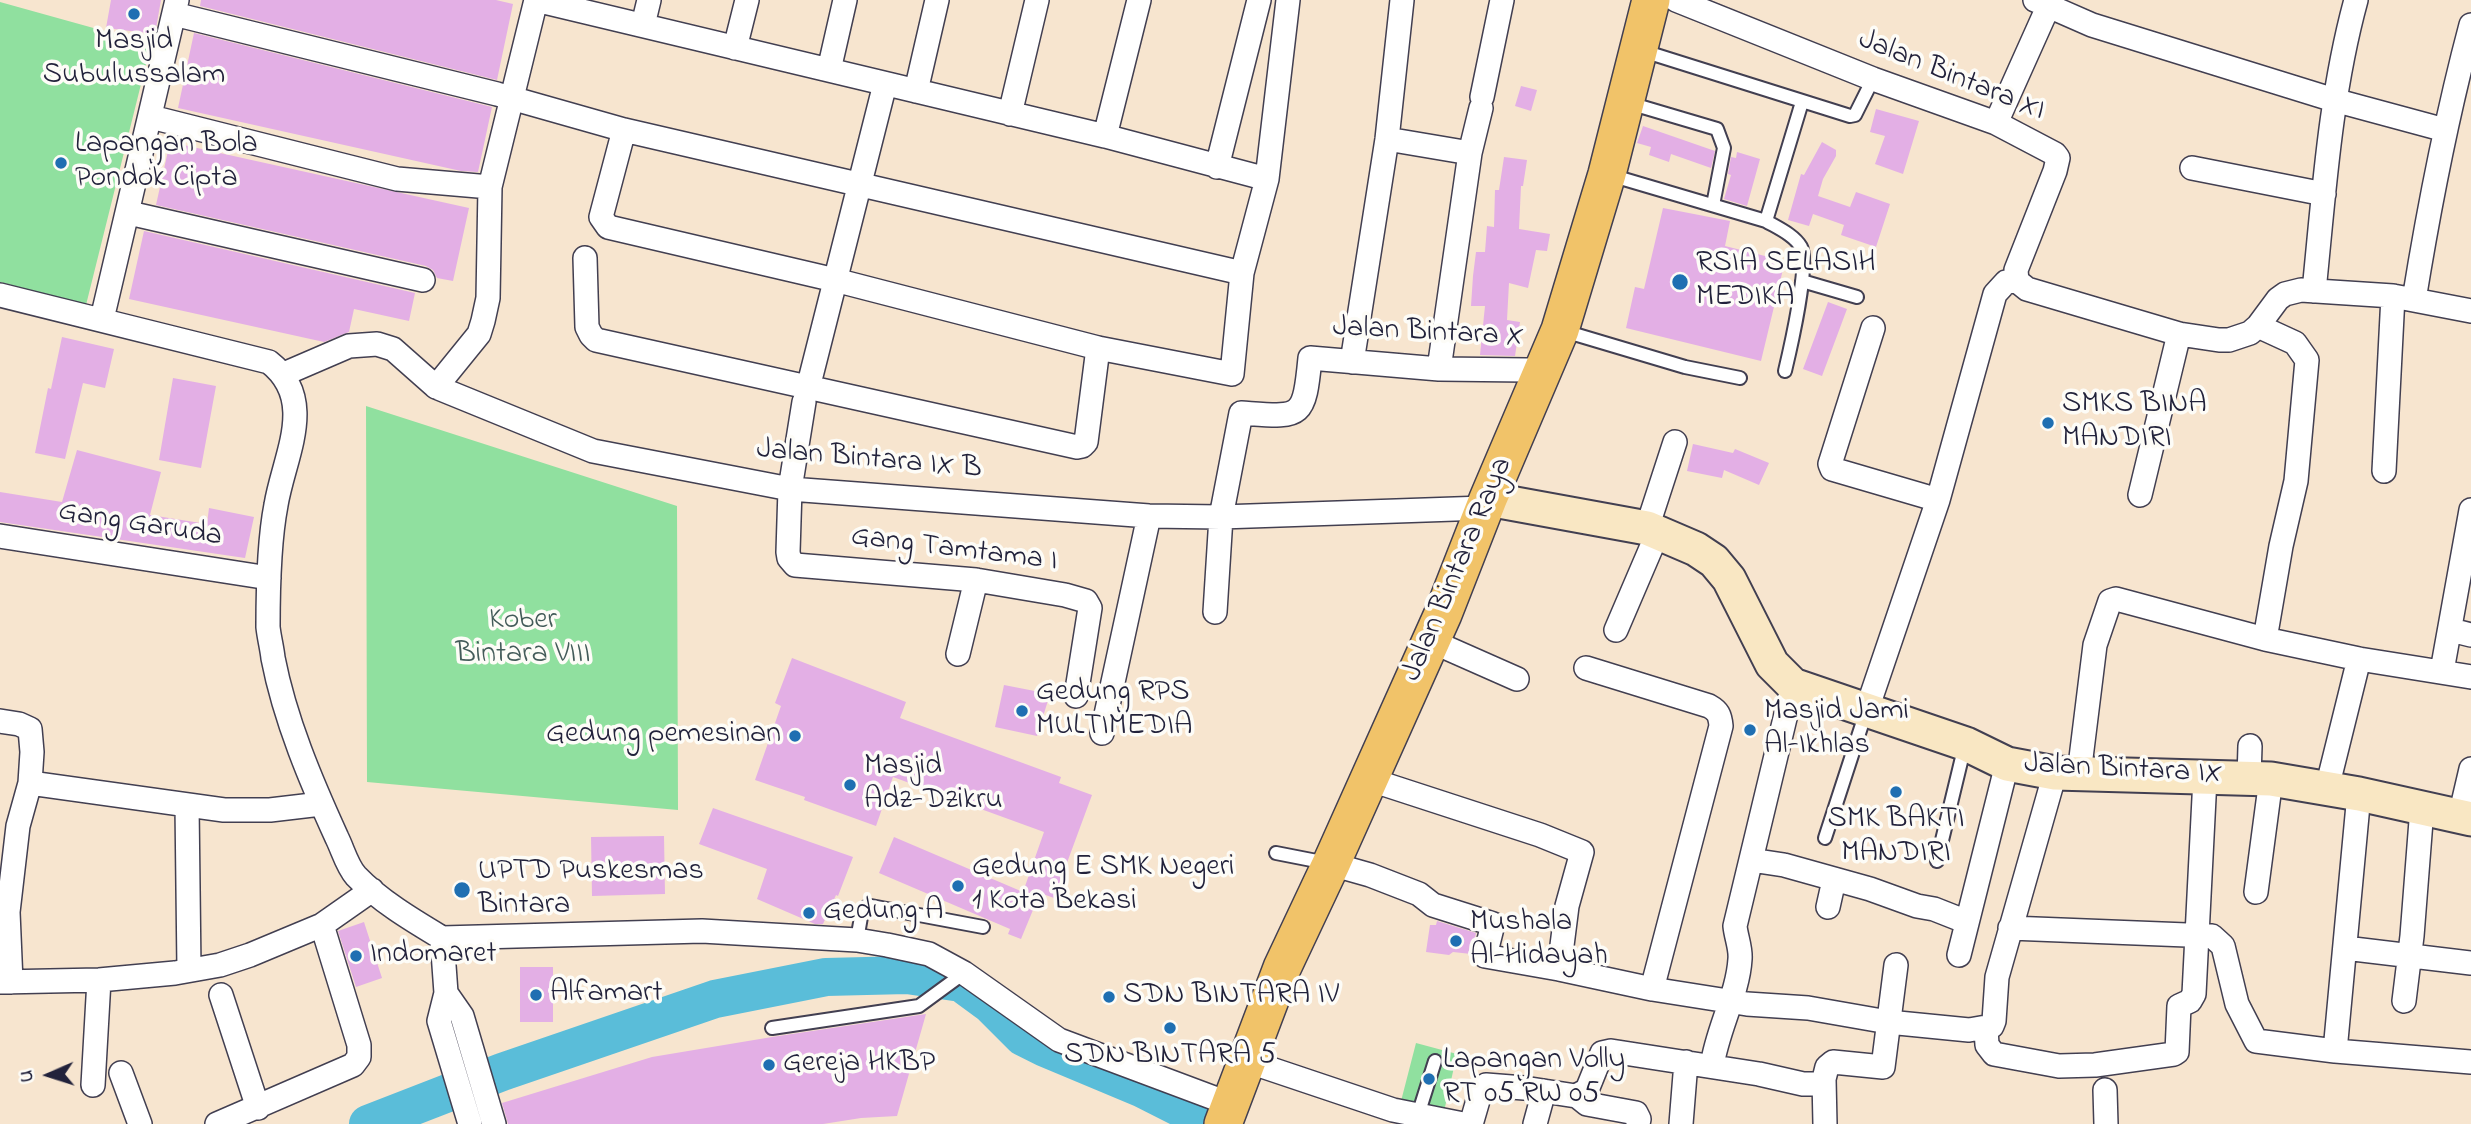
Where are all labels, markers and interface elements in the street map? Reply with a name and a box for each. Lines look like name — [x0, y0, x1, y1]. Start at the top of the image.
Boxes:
marker: Masjid Subulussalam — [126, 6, 142, 22]
street label: Jalan Bintara XI — [1852, 23, 2050, 131]
place label: Masjid Subulussalam — [43, 25, 225, 96]
place label: Lapangan Bola Pondok Cipta — [75, 128, 258, 198]
marker: Lapangan Bola Pondok Cipta — [53, 155, 69, 171]
place label: RSIA SELASIH MEDIKA — [1696, 247, 1876, 318]
marker: RSIA SELASIH MEDIKA — [1670, 272, 1690, 292]
street label: Jalan Bintara X — [1332, 311, 1524, 357]
place label: SMKS BINA MANDIRI — [2062, 388, 2207, 458]
marker: SMKS BINA MANDIRI — [2040, 415, 2056, 431]
street label: Jalan Bintara IX B — [755, 433, 983, 489]
street label: Jalan Bintara Raya — [1396, 453, 1522, 687]
street label: Gang Garuda — [56, 495, 224, 557]
street label: Gang Tamtama I — [849, 520, 1059, 582]
park label: Kober Bintara VIII — [456, 604, 590, 674]
place label: Gedung RPS MULTIMEDIA — [1036, 676, 1192, 746]
place label: Masjid Jami Al-Ikhlas — [1764, 695, 1909, 766]
marker: Gedung RPS MULTIMEDIA — [1014, 703, 1030, 719]
place label: Gedung pemesinan — [546, 718, 781, 754]
marker: Masjid Jami Al-Ikhlas — [1742, 722, 1758, 738]
marker: Gedung pemesinan — [787, 728, 803, 744]
street label: Jalan Bintara IX — [2023, 748, 2223, 794]
place label: Masjid Adz-Dzikru — [864, 750, 1003, 820]
marker: Masjid Adz-Dzikru — [842, 777, 858, 793]
marker: SMK BAKTI MANDIRI — [1888, 784, 1904, 800]
place label: SMK BAKTI MANDIRI — [1828, 803, 1964, 874]
place label: Gedung E SMK Negeri 1 Kota Bekasi — [972, 851, 1234, 922]
place label: UPTD Puskesmas Bintara — [478, 855, 704, 925]
marker: Gedung E SMK Negeri 1 Kota Bekasi — [950, 878, 966, 894]
marker: UPTD Puskesmas Bintara — [452, 880, 472, 900]
place label: Gedung A — [823, 895, 943, 931]
marker: Gedung A — [801, 905, 817, 921]
place label: Mushala Al-Hidayah — [1470, 906, 1608, 976]
marker: Mushala Al-Hidayah — [1448, 933, 1464, 949]
place label: Indomaret — [370, 938, 497, 974]
marker: Indomaret — [348, 948, 364, 964]
place label: Alfamart — [550, 977, 662, 1013]
place label: SDN BINTARA IV — [1123, 979, 1339, 1015]
marker: Alfamart — [528, 987, 544, 1003]
marker: SDN BINTARA IV — [1101, 989, 1117, 1005]
marker: SDN BINTARA 5 — [1162, 1020, 1178, 1036]
place label: SDN BINTARA 5 — [1064, 1039, 1276, 1075]
north arrow — [14, 1040, 84, 1110]
place label: Lapangan Volly RT 05 RW 05 — [1443, 1044, 1625, 1114]
place label: Gereja HKBP — [783, 1047, 935, 1083]
marker: Gereja HKBP — [761, 1057, 777, 1073]
text: U — [14, 1069, 41, 1083]
marker: Lapangan Volly RT 05 RW 05 — [1421, 1071, 1437, 1087]

